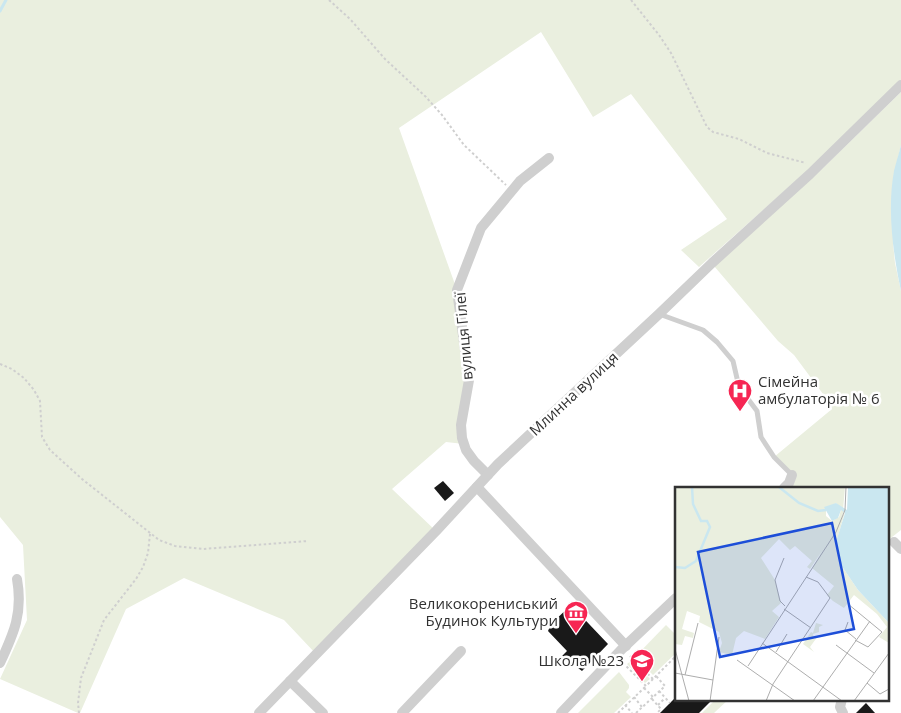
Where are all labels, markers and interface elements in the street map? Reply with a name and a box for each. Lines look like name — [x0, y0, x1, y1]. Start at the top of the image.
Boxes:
street label: вулиця Гілеї — [449, 291, 477, 381]
street label: Млинна вулиця — [525, 347, 622, 440]
place label: Сімейна амбулаторія № 6 — [758, 371, 880, 408]
hospital icon: Сімейна амбулаторія № 6 — [727, 378, 753, 412]
inset map — [675, 487, 888, 700]
place label: Великокорениський Будинок Культури — [409, 593, 558, 630]
museum icon: Великокорениський Будинок Культури — [563, 600, 589, 634]
school or university icon: Школа №23 — [629, 648, 655, 682]
place label: Школа №23 — [539, 650, 624, 670]

